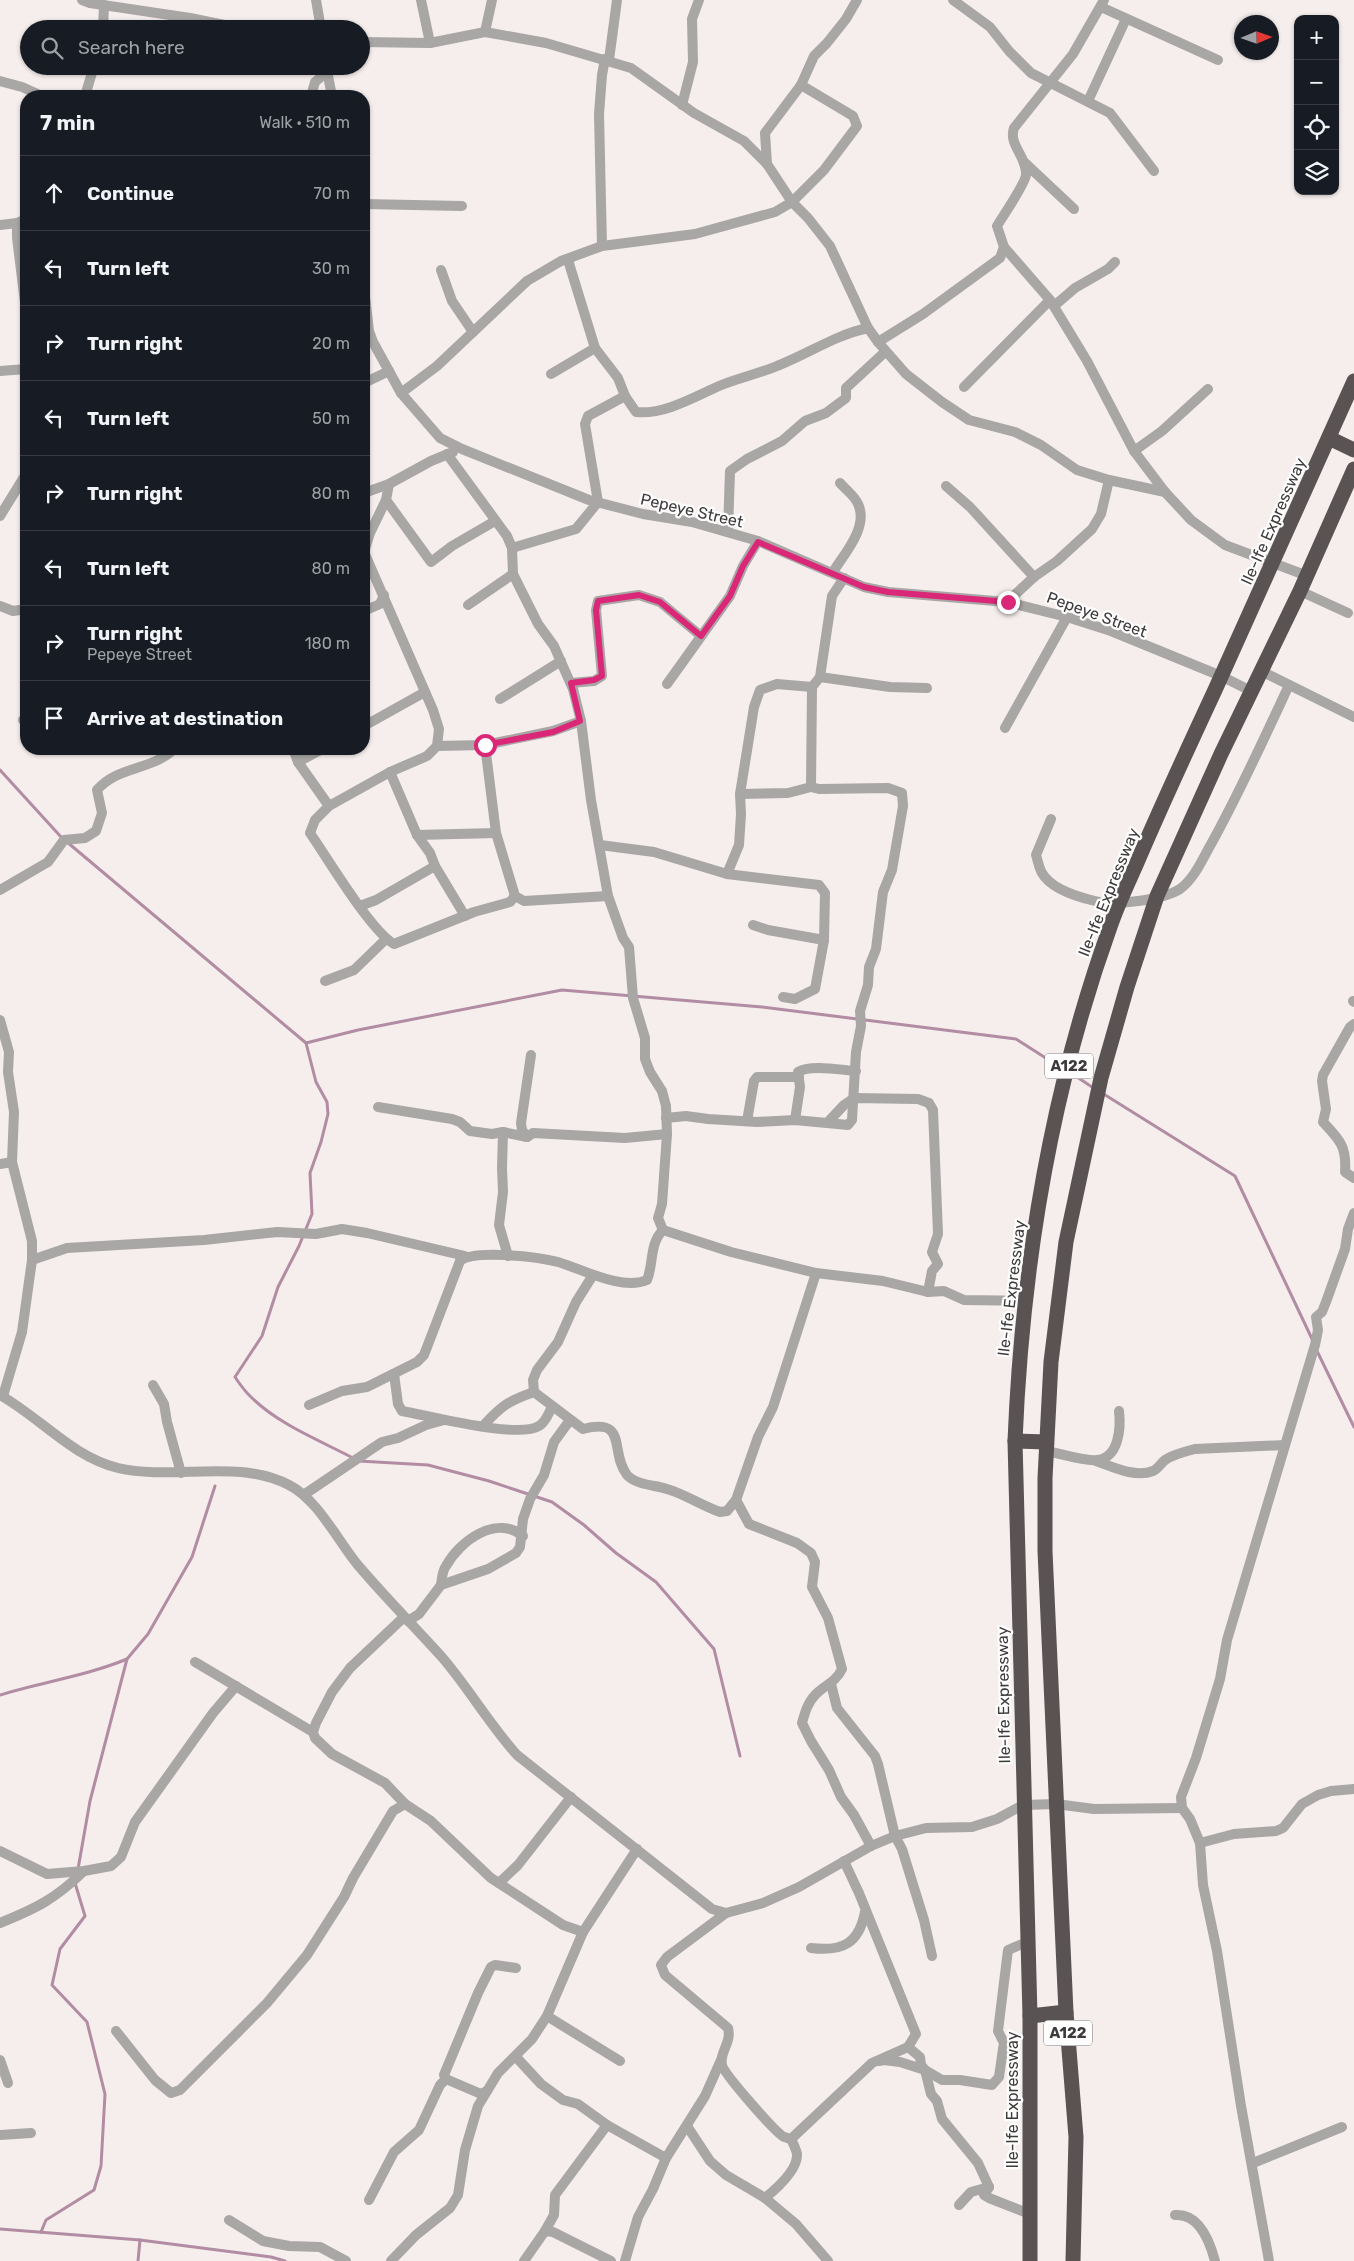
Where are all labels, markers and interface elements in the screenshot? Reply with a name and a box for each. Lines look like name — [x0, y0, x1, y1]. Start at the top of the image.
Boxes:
north arrow — [1234, 15, 1279, 60]
map controls — [1294, 15, 1339, 195]
button: + — [1294, 15, 1339, 60]
search box — [20, 20, 370, 75]
icon: search — [38, 34, 66, 62]
text: Search here — [78, 36, 185, 59]
button: − — [1294, 60, 1339, 105]
button: locate — [1294, 105, 1339, 150]
text: 7 min — [40, 110, 95, 135]
text: Walk · 510 m — [259, 113, 350, 132]
button: layers — [1294, 150, 1339, 195]
icon: ahead — [40, 179, 68, 207]
text: Continue — [87, 182, 174, 205]
text: 70 m — [313, 184, 350, 203]
icon: left — [40, 254, 68, 282]
text: Turn left — [87, 257, 169, 280]
text: 30 m — [312, 259, 350, 278]
icon: right — [40, 329, 68, 357]
text: Turn right — [87, 332, 182, 355]
text: 20 m — [312, 334, 350, 353]
icon: left — [40, 404, 68, 432]
text: Turn left — [87, 407, 169, 430]
text: 50 m — [312, 409, 350, 428]
street label: Ile-Ife Expressway — [1237, 455, 1310, 588]
icon: right — [40, 479, 68, 507]
text: Turn right — [87, 482, 182, 505]
text: 80 m — [312, 484, 350, 503]
street label: Pepeye Street — [639, 489, 745, 532]
icon: left — [40, 554, 68, 582]
text: Turn left — [87, 557, 169, 580]
text: 80 m — [312, 559, 350, 578]
street label: Pepeye Street — [1044, 588, 1149, 641]
route end — [997, 591, 1020, 614]
text: Turn right — [87, 622, 182, 645]
icon: right — [40, 629, 68, 657]
text: 180 m — [305, 634, 350, 653]
text: Pepeye Street — [87, 645, 192, 664]
icon: arrive — [40, 704, 68, 732]
text: Arrive at destination — [87, 707, 283, 730]
route start — [474, 734, 497, 757]
street label: Ile-Ife Expressway — [1074, 825, 1143, 959]
road number: A122 — [1045, 1054, 1093, 1078]
street label: Ile-Ife Expressway — [994, 1219, 1029, 1357]
street label: Ile-Ife Expressway — [993, 1626, 1014, 1764]
road number: A122 — [1044, 2020, 1092, 2046]
street label: Ile-Ife Expressway — [1003, 2031, 1022, 2169]

